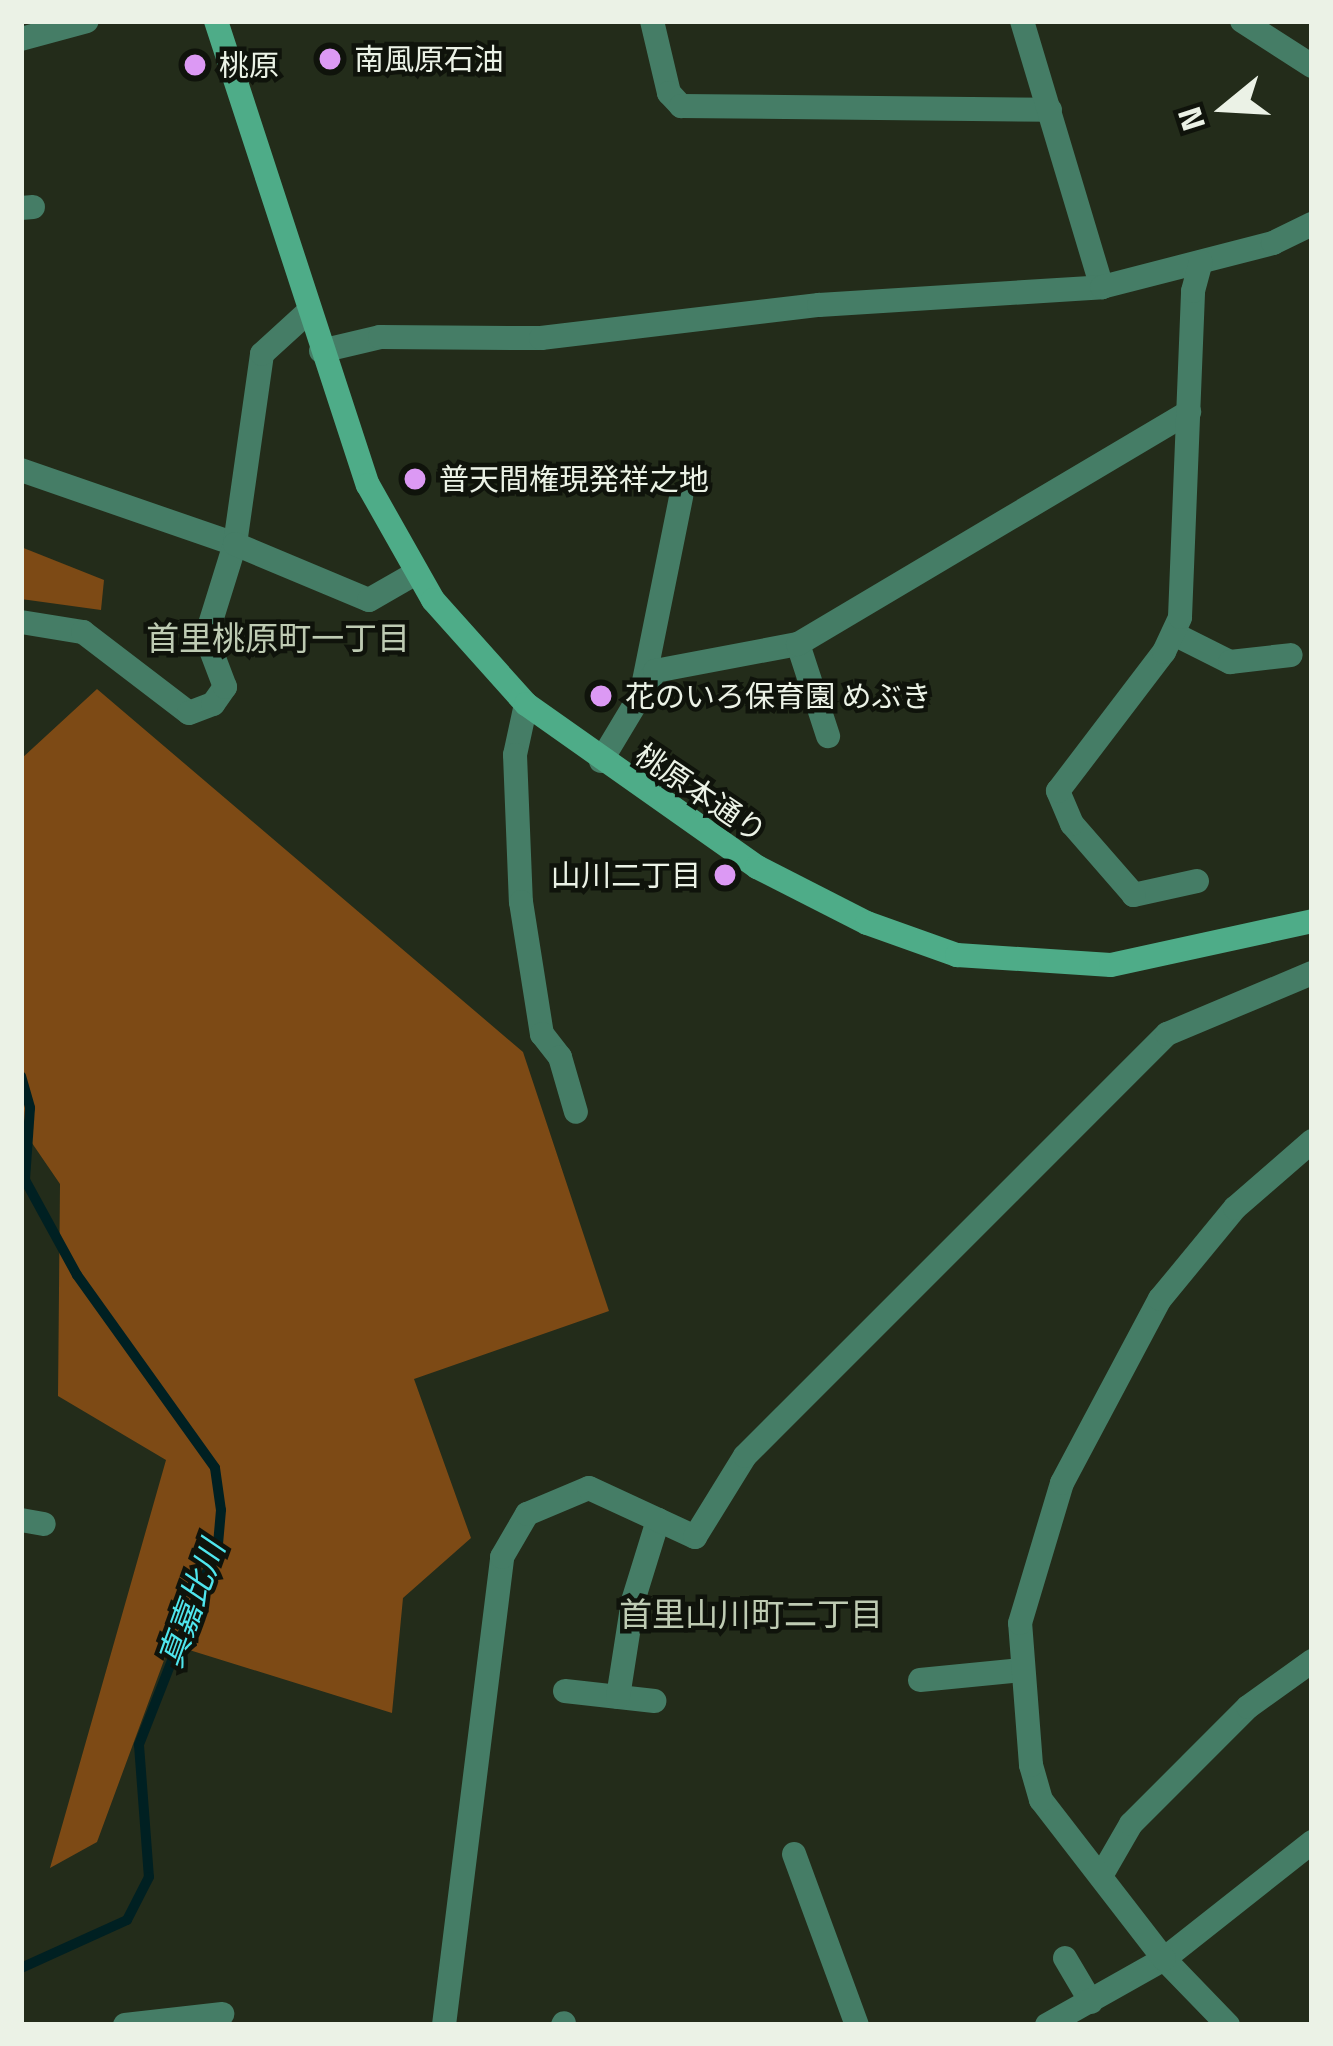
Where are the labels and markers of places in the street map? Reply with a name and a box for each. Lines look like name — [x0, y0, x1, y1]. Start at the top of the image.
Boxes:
place label: 南風原石油 — [354, 41, 504, 77]
marker: 南風原石油 — [317, 46, 343, 72]
place label: 桃原 — [219, 47, 279, 83]
marker: 桃原 — [182, 52, 208, 78]
place label: 普天間権現発祥之地 — [439, 461, 709, 497]
marker: 普天間権現発祥之地 — [402, 466, 428, 492]
place label: 花のいろ保育園 めぶき — [625, 678, 932, 714]
marker: 花のいろ保育園 めぶき — [588, 683, 614, 709]
place label: 山川二丁目 — [551, 857, 701, 893]
marker: 山川二丁目 — [712, 862, 738, 888]

